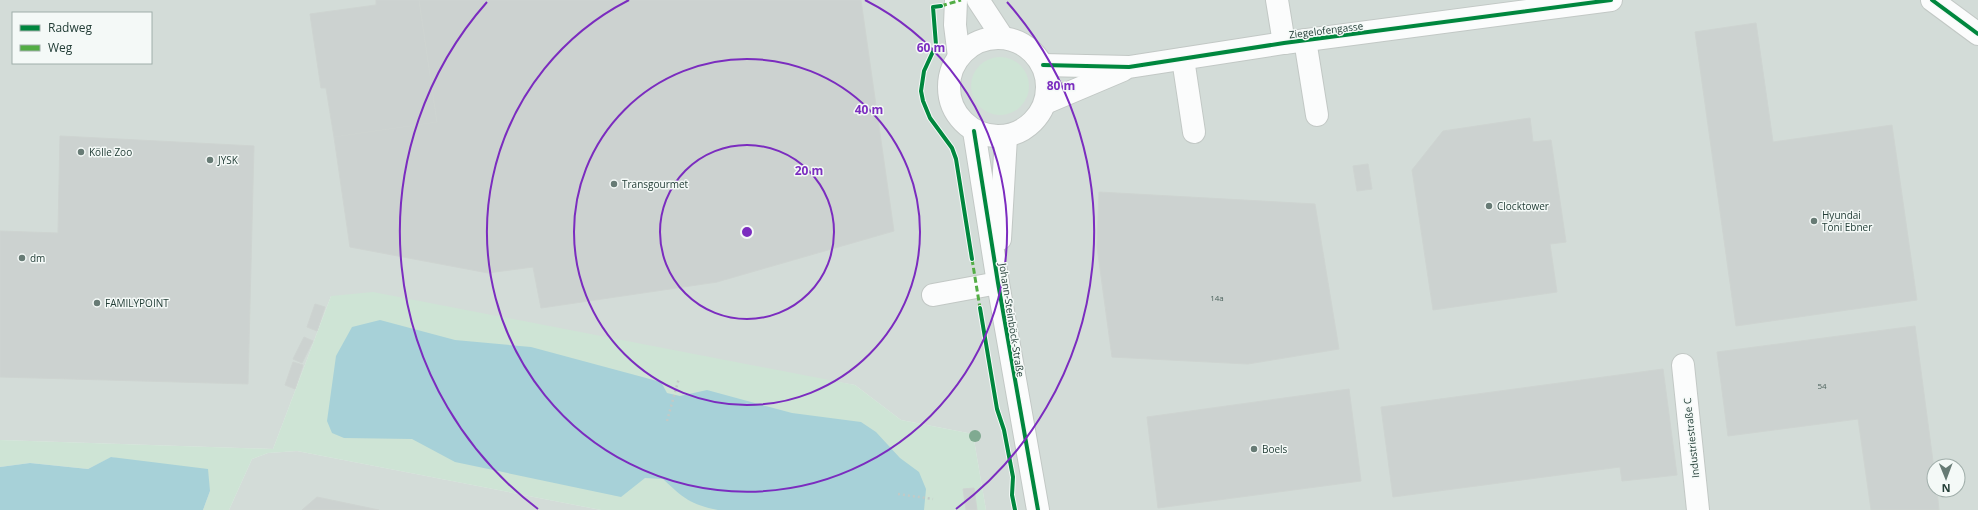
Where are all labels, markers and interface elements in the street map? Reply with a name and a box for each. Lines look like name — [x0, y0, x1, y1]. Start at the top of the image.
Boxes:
legend — [12, 12, 152, 64]
street label: Ziegelofengasse — [1288, 18, 1364, 41]
text: Radweg — [48, 19, 92, 36]
text: Weg — [48, 39, 73, 56]
text: 60 m — [917, 39, 945, 56]
text: 80 m — [1047, 77, 1075, 94]
text: 40 m — [855, 101, 883, 118]
place label: Kölle Zoo — [89, 145, 132, 159]
marker: Kölle Zoo — [76, 147, 86, 157]
place label: JYSK — [217, 153, 239, 167]
marker: JYSK — [205, 155, 215, 165]
text: 20 m — [795, 162, 823, 179]
place label: Transgourmet — [622, 177, 689, 191]
marker: Transgourmet — [609, 179, 619, 189]
place label: Clocktower — [1497, 199, 1549, 213]
marker: Clocktower — [1484, 201, 1494, 211]
place label: Hyundai Toni Ebner — [1822, 208, 1872, 234]
marker: Hyundai Toni Ebner — [1809, 216, 1819, 226]
centre of rings — [740, 225, 754, 239]
place label: dm — [30, 251, 45, 265]
marker: dm — [17, 253, 27, 263]
street label: Johann-Steinböck-Straße — [996, 261, 1028, 378]
house number: 14a — [1210, 292, 1224, 303]
place label: FAMILYPOINT — [105, 296, 169, 310]
marker: FAMILYPOINT — [92, 298, 102, 308]
house number: 54 — [1817, 380, 1827, 391]
street label: Industriestraße C — [1680, 397, 1702, 479]
place label: Boels — [1262, 442, 1288, 456]
marker: Boels — [1249, 444, 1259, 454]
north arrow — [1926, 458, 1966, 498]
text: N — [1942, 481, 1951, 496]

